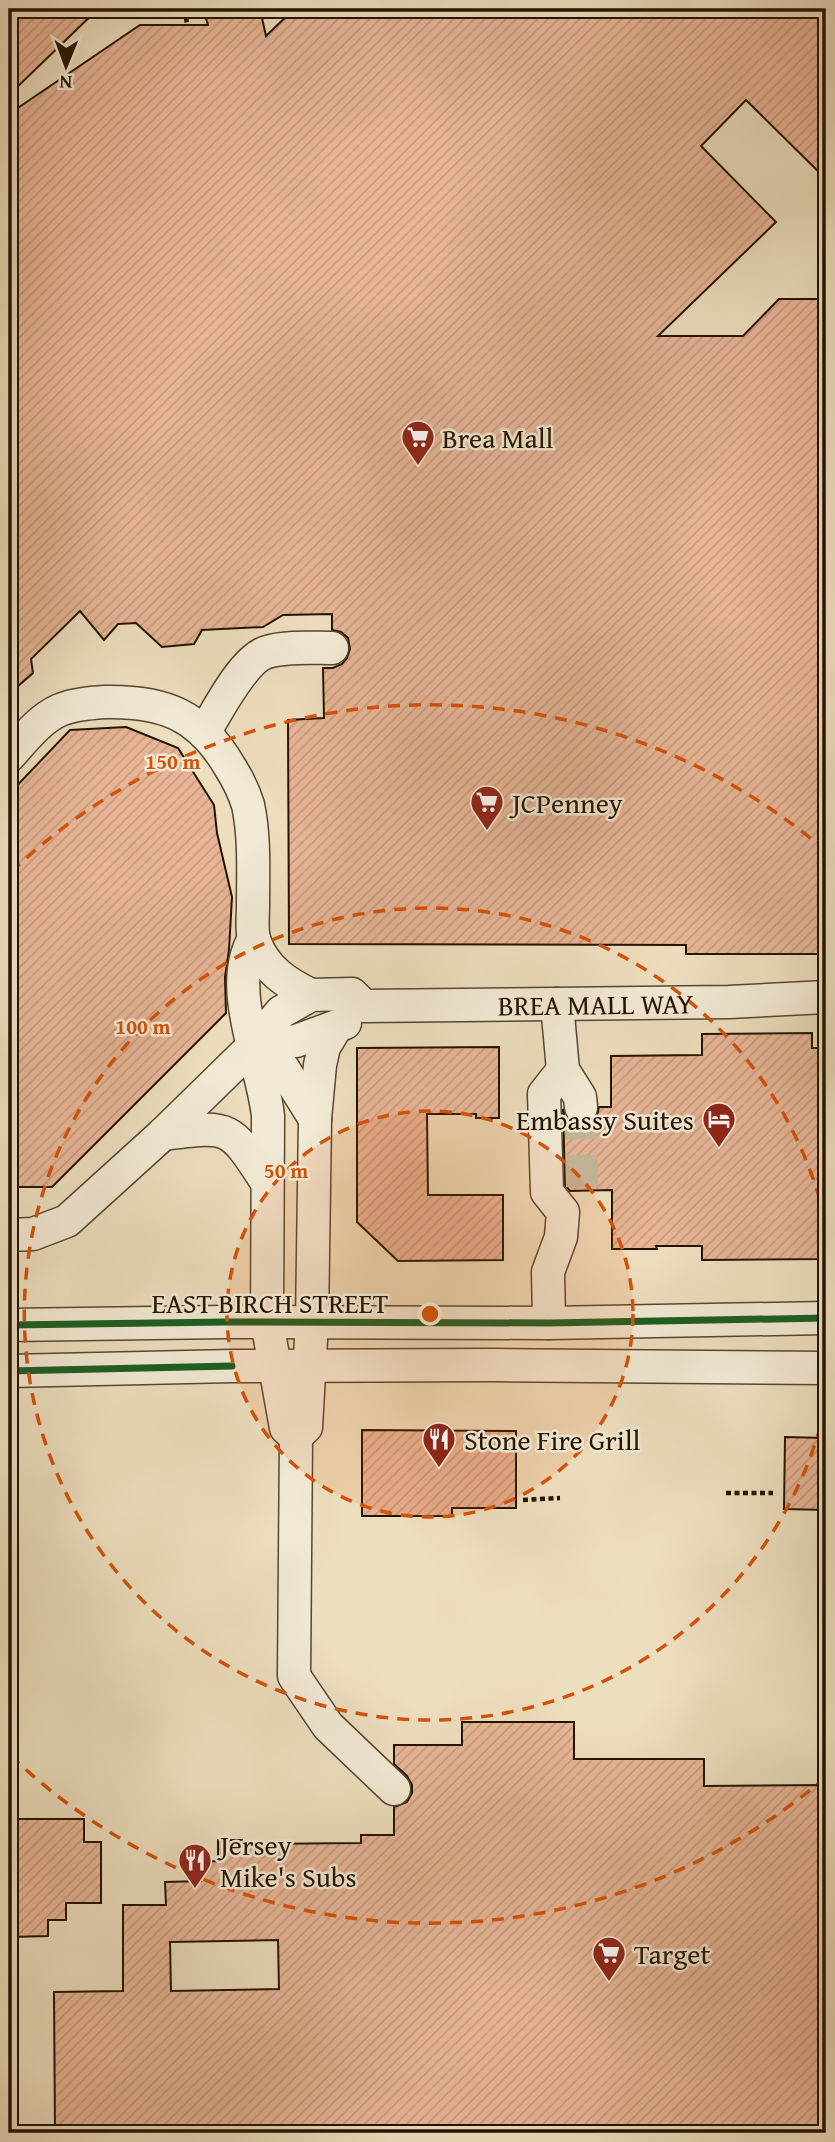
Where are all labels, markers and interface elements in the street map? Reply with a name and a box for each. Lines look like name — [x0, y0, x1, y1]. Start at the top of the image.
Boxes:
north arrow — [32, 32, 102, 102]
text: N — [59, 69, 72, 97]
place label: Brea Mall — [442, 417, 554, 458]
supermarket icon: Brea Mall — [399, 418, 437, 467]
text: 150 m — [145, 746, 201, 777]
place label: JCPenney — [509, 782, 623, 823]
supermarket icon: JCPenney — [468, 783, 506, 832]
street label: BREA MALL WAY — [498, 982, 694, 1025]
text: 100 m — [115, 1011, 171, 1042]
place label: Embassy Suites — [516, 1099, 694, 1140]
hotel icon: Embassy Suites — [700, 1100, 738, 1149]
text: 50 m — [264, 1155, 308, 1186]
street label: EAST BIRCH STREET — [152, 1282, 389, 1323]
centre of rings — [418, 1302, 442, 1326]
place label: Stone Fire Grill — [464, 1419, 641, 1460]
restaurant icon: Stone Fire Grill — [420, 1420, 458, 1469]
place label: Jersey Mike's Subs — [217, 1824, 357, 1897]
restaurant icon: Jersey Mike's Subs — [176, 1841, 214, 1890]
place label: Target — [634, 1933, 710, 1974]
supermarket icon: Target — [590, 1934, 628, 1983]

